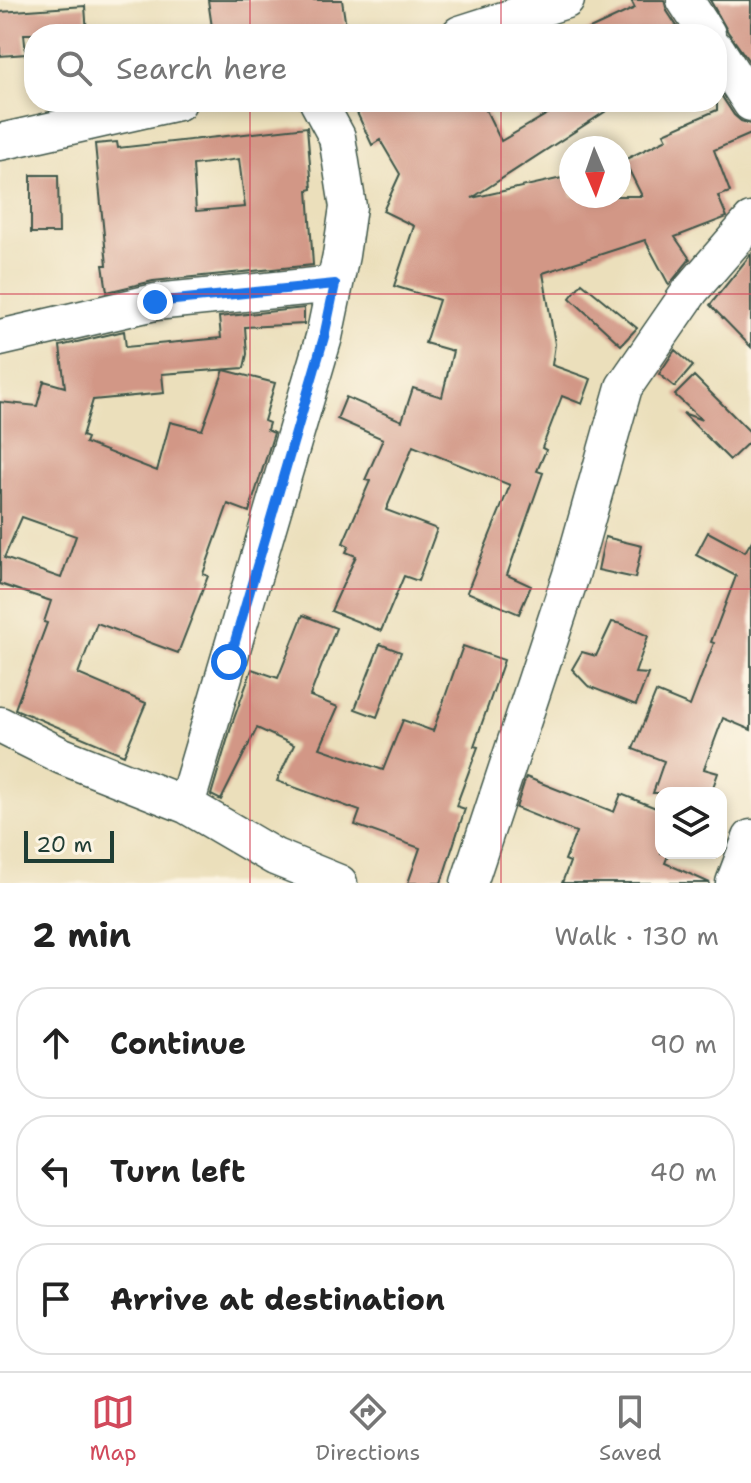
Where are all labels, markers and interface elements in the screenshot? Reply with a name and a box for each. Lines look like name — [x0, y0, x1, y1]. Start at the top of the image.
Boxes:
search box — [24, 24, 727, 112]
icon: search — [52, 46, 96, 90]
text: Search here — [116, 48, 287, 89]
north arrow — [559, 136, 631, 208]
route end — [137, 284, 173, 320]
route start — [211, 644, 247, 680]
map controls — [655, 787, 727, 859]
button: layers — [655, 787, 727, 859]
scale bar — [24, 827, 114, 863]
text: 20 m — [36, 830, 93, 859]
text: 2 min — [32, 912, 131, 958]
text: Walk · 130 m — [554, 918, 719, 953]
icon: ahead — [34, 1021, 78, 1065]
text: Continue — [110, 1023, 246, 1064]
text: 90 m — [650, 1026, 717, 1061]
icon: left — [34, 1149, 78, 1193]
text: Turn left — [110, 1151, 245, 1192]
text: 40 m — [650, 1154, 717, 1189]
icon: arrive — [34, 1277, 78, 1321]
text: Arrive at destination — [110, 1279, 445, 1320]
tab: Map — [89, 1390, 137, 1467]
tab: Directions — [315, 1390, 420, 1467]
tab: Saved — [599, 1390, 662, 1467]

